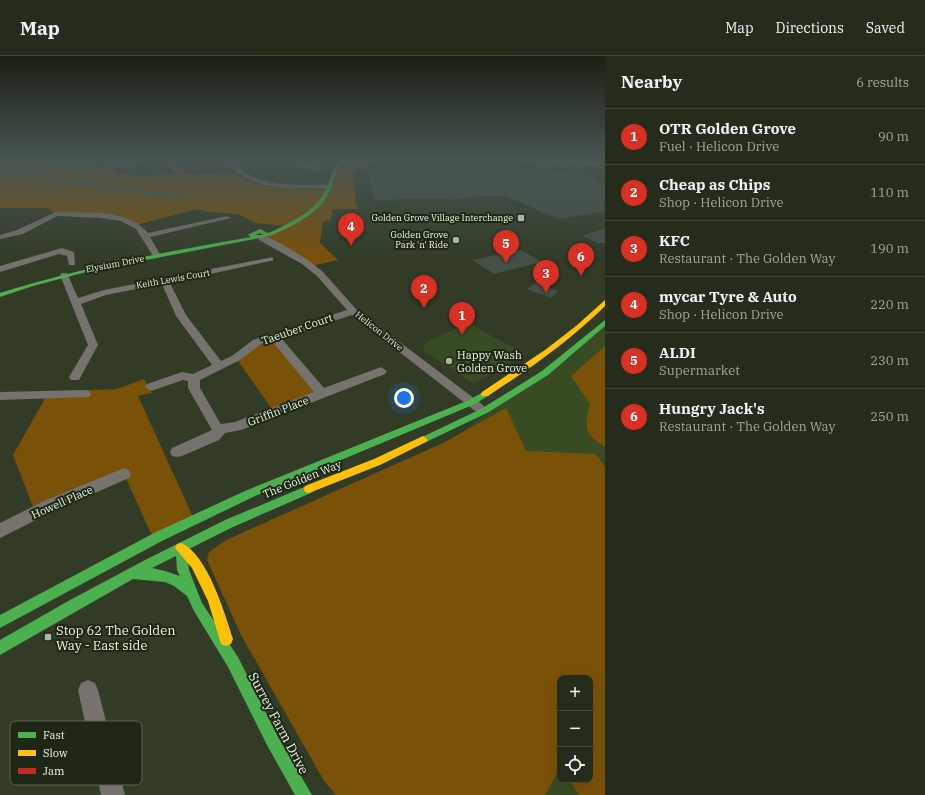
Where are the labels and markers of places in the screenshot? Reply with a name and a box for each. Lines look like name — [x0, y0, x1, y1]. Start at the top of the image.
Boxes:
place label: Golden Grove Village Interchange — [371, 212, 513, 223]
pin: 4 — [338, 213, 364, 246]
marker: Golden Grove Village Interchange — [516, 213, 526, 223]
place label: Golden Grove Park 'n' Ride — [391, 229, 448, 250]
pin: 5 — [493, 230, 519, 263]
marker: Golden Grove Park 'n' Ride — [451, 235, 461, 245]
pin: 6 — [568, 243, 594, 276]
pin: 3 — [533, 260, 559, 293]
pin: 2 — [411, 275, 437, 308]
pin: 1 — [449, 302, 475, 335]
place label: Happy Wash Golden Grove — [457, 348, 527, 375]
marker: Happy Wash Golden Grove — [444, 356, 454, 366]
place label: Stop 62 The Golden Way - East side — [56, 622, 176, 654]
marker: Stop 62 The Golden Way - East side — [43, 632, 53, 642]

